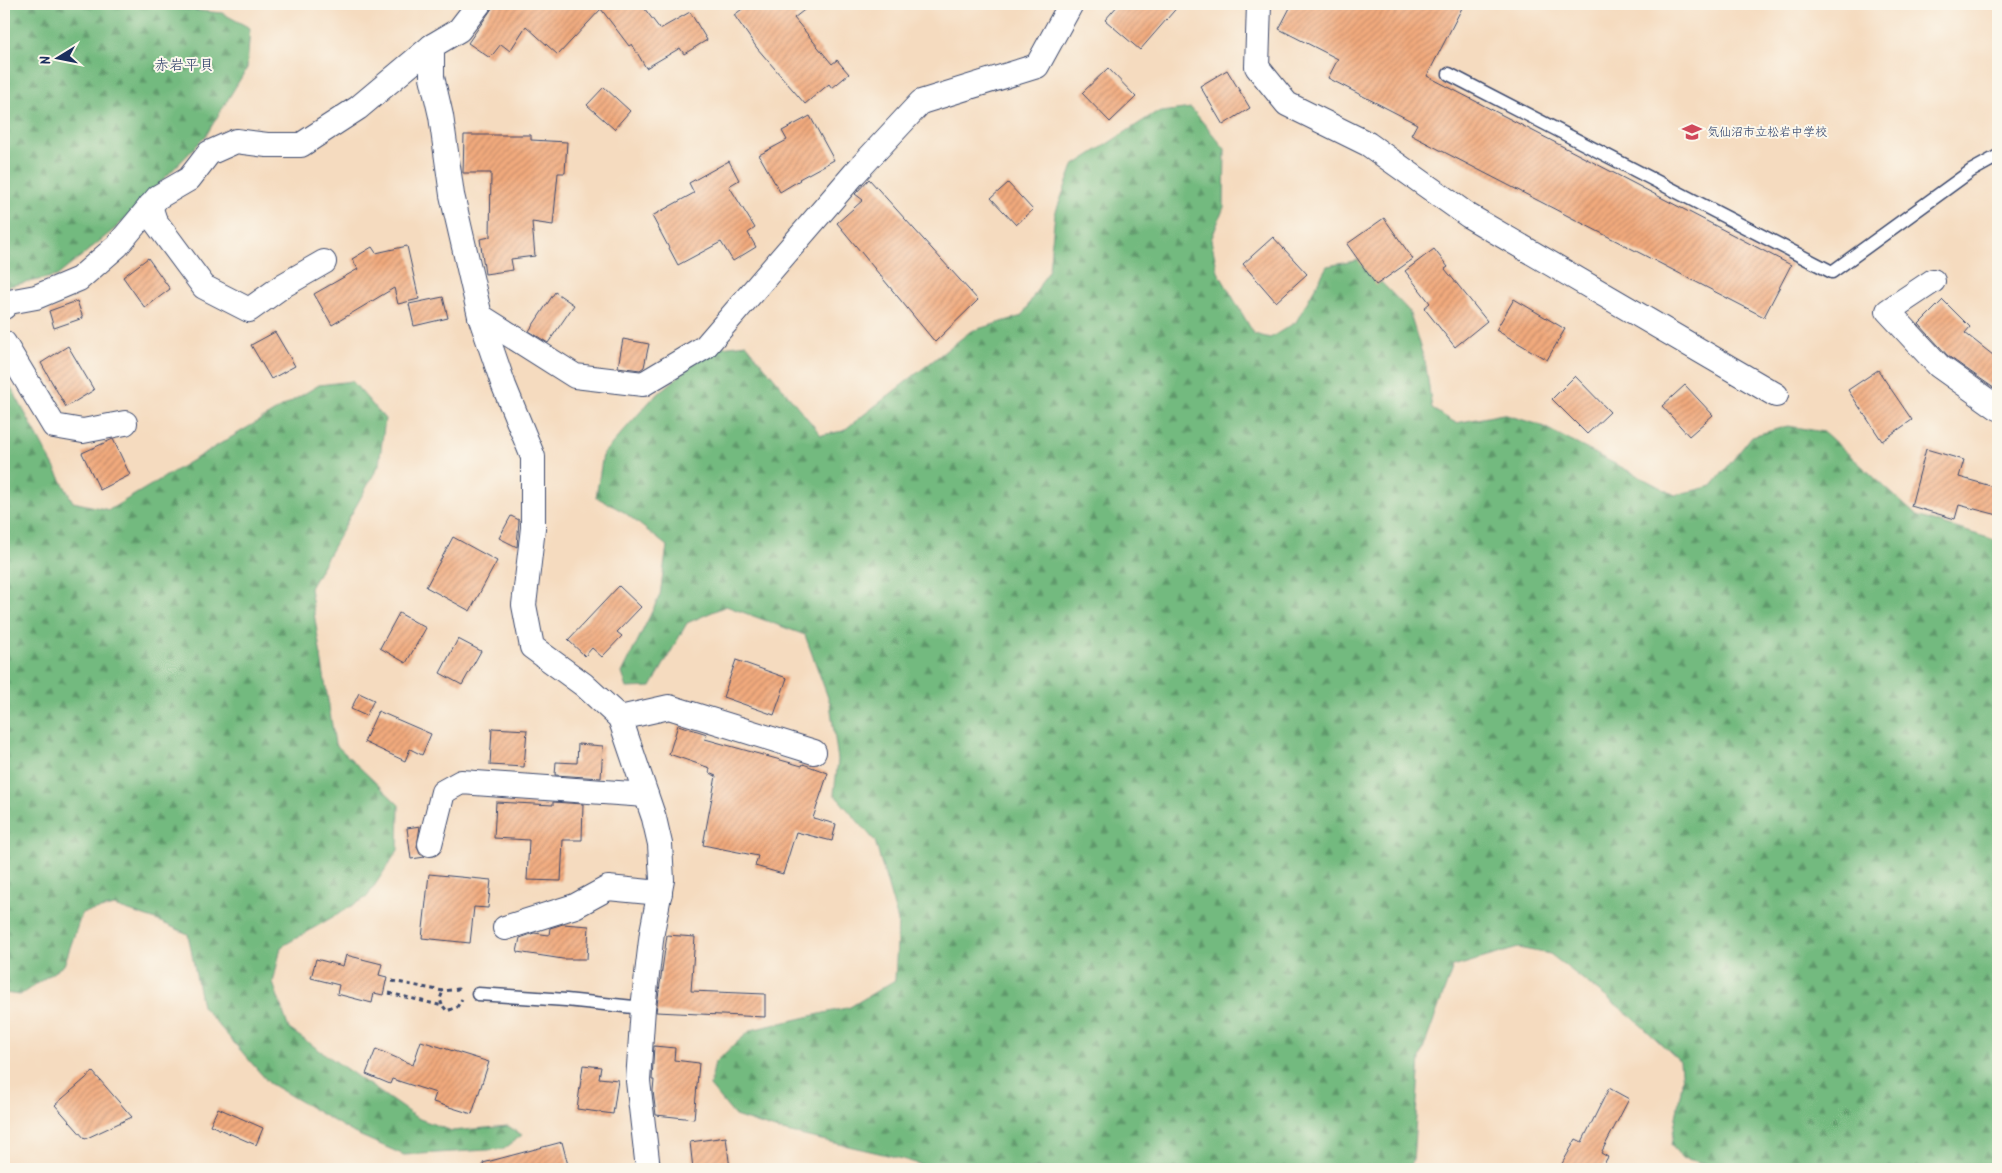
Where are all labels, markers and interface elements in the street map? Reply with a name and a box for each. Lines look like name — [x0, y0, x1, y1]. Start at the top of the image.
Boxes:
north arrow — [32, 32, 82, 82]
text: N — [35, 54, 58, 66]
district label: 赤岩平貝 — [154, 54, 214, 78]
school or university icon: 気仙沼市立松岩中学校 — [1681, 121, 1703, 143]
place label: 気仙沼市立松岩中学校 — [1707, 123, 1827, 142]

